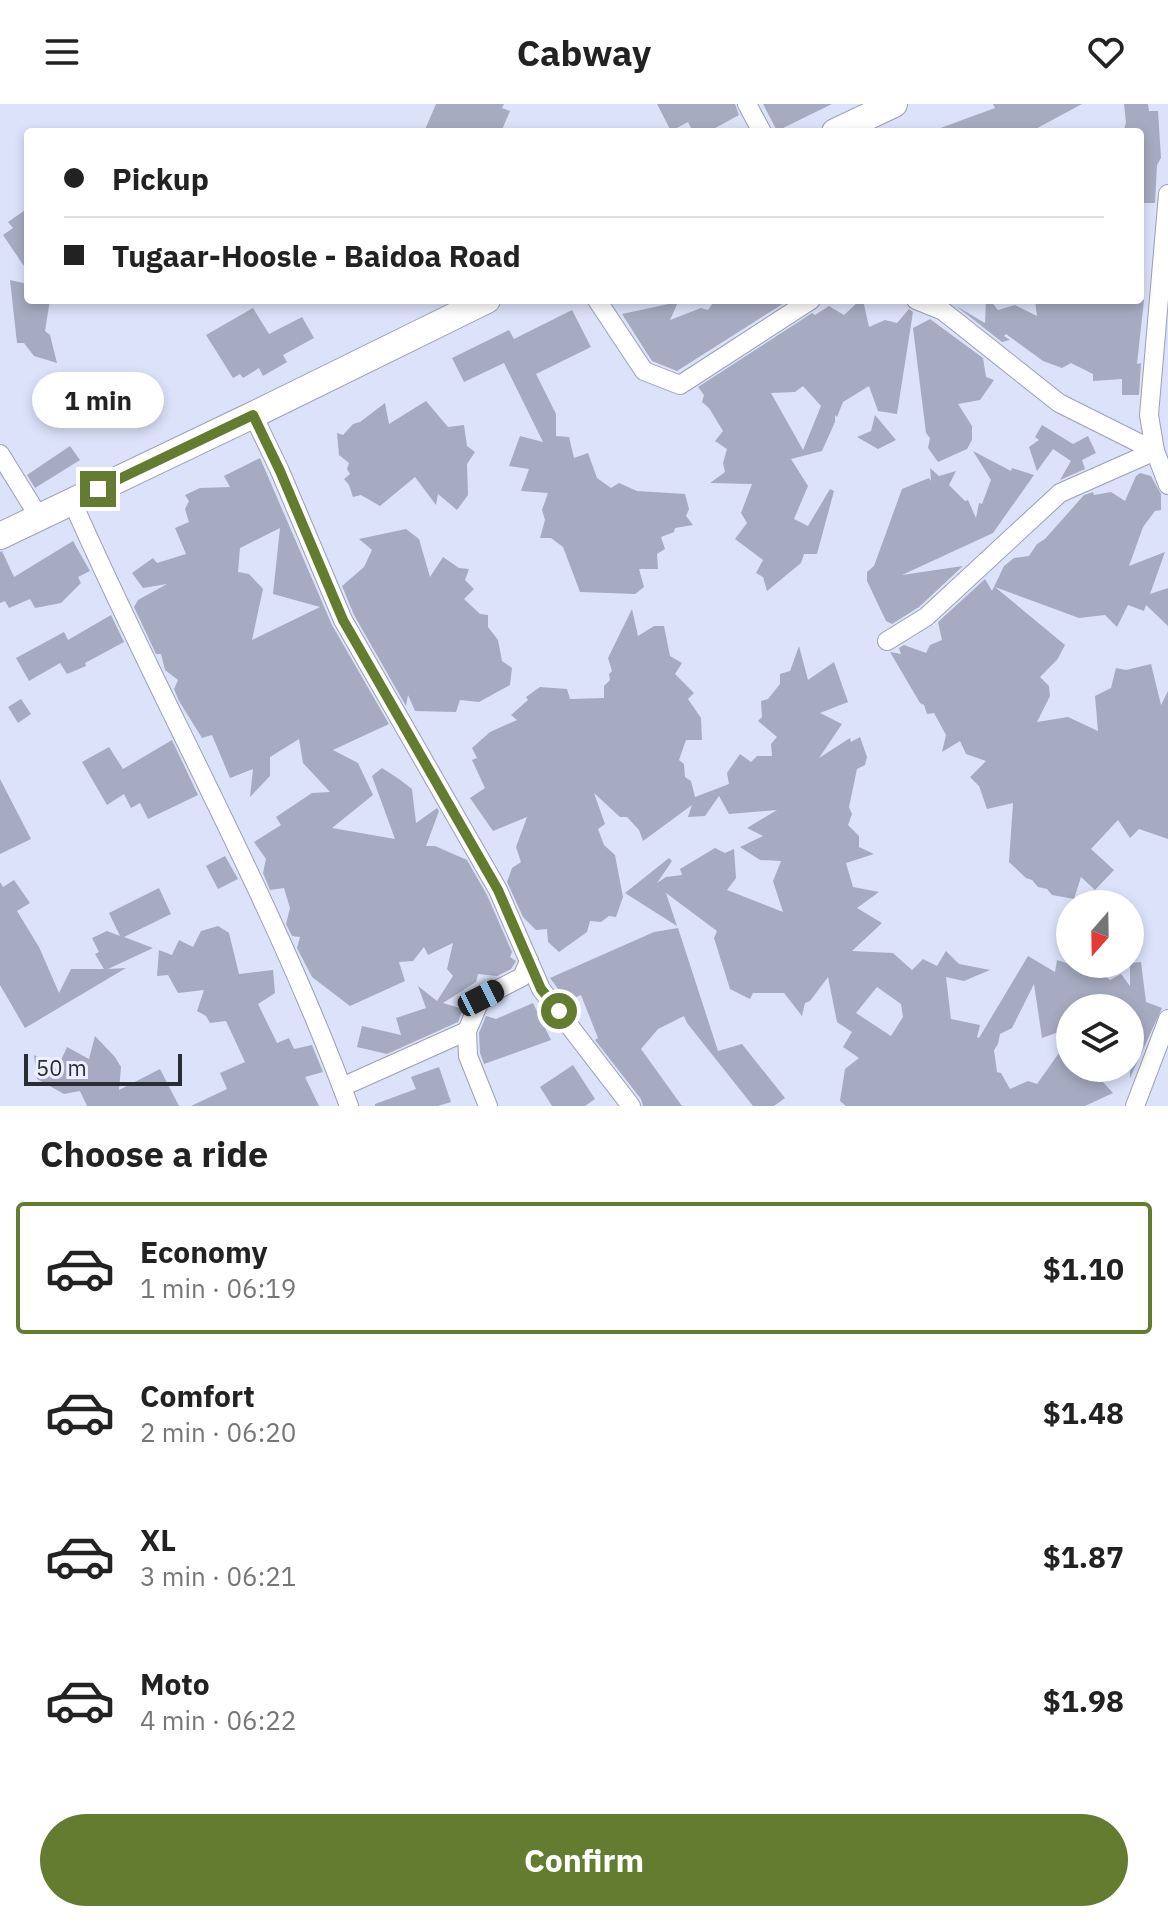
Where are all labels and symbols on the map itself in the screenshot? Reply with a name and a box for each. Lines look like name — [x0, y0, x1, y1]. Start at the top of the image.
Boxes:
callout: 1 min — [32, 373, 164, 429]
route end — [80, 471, 116, 507]
north arrow — [1056, 890, 1144, 978]
car — [454, 976, 508, 1020]
route start — [541, 993, 577, 1029]
scale bar — [24, 1050, 182, 1086]

